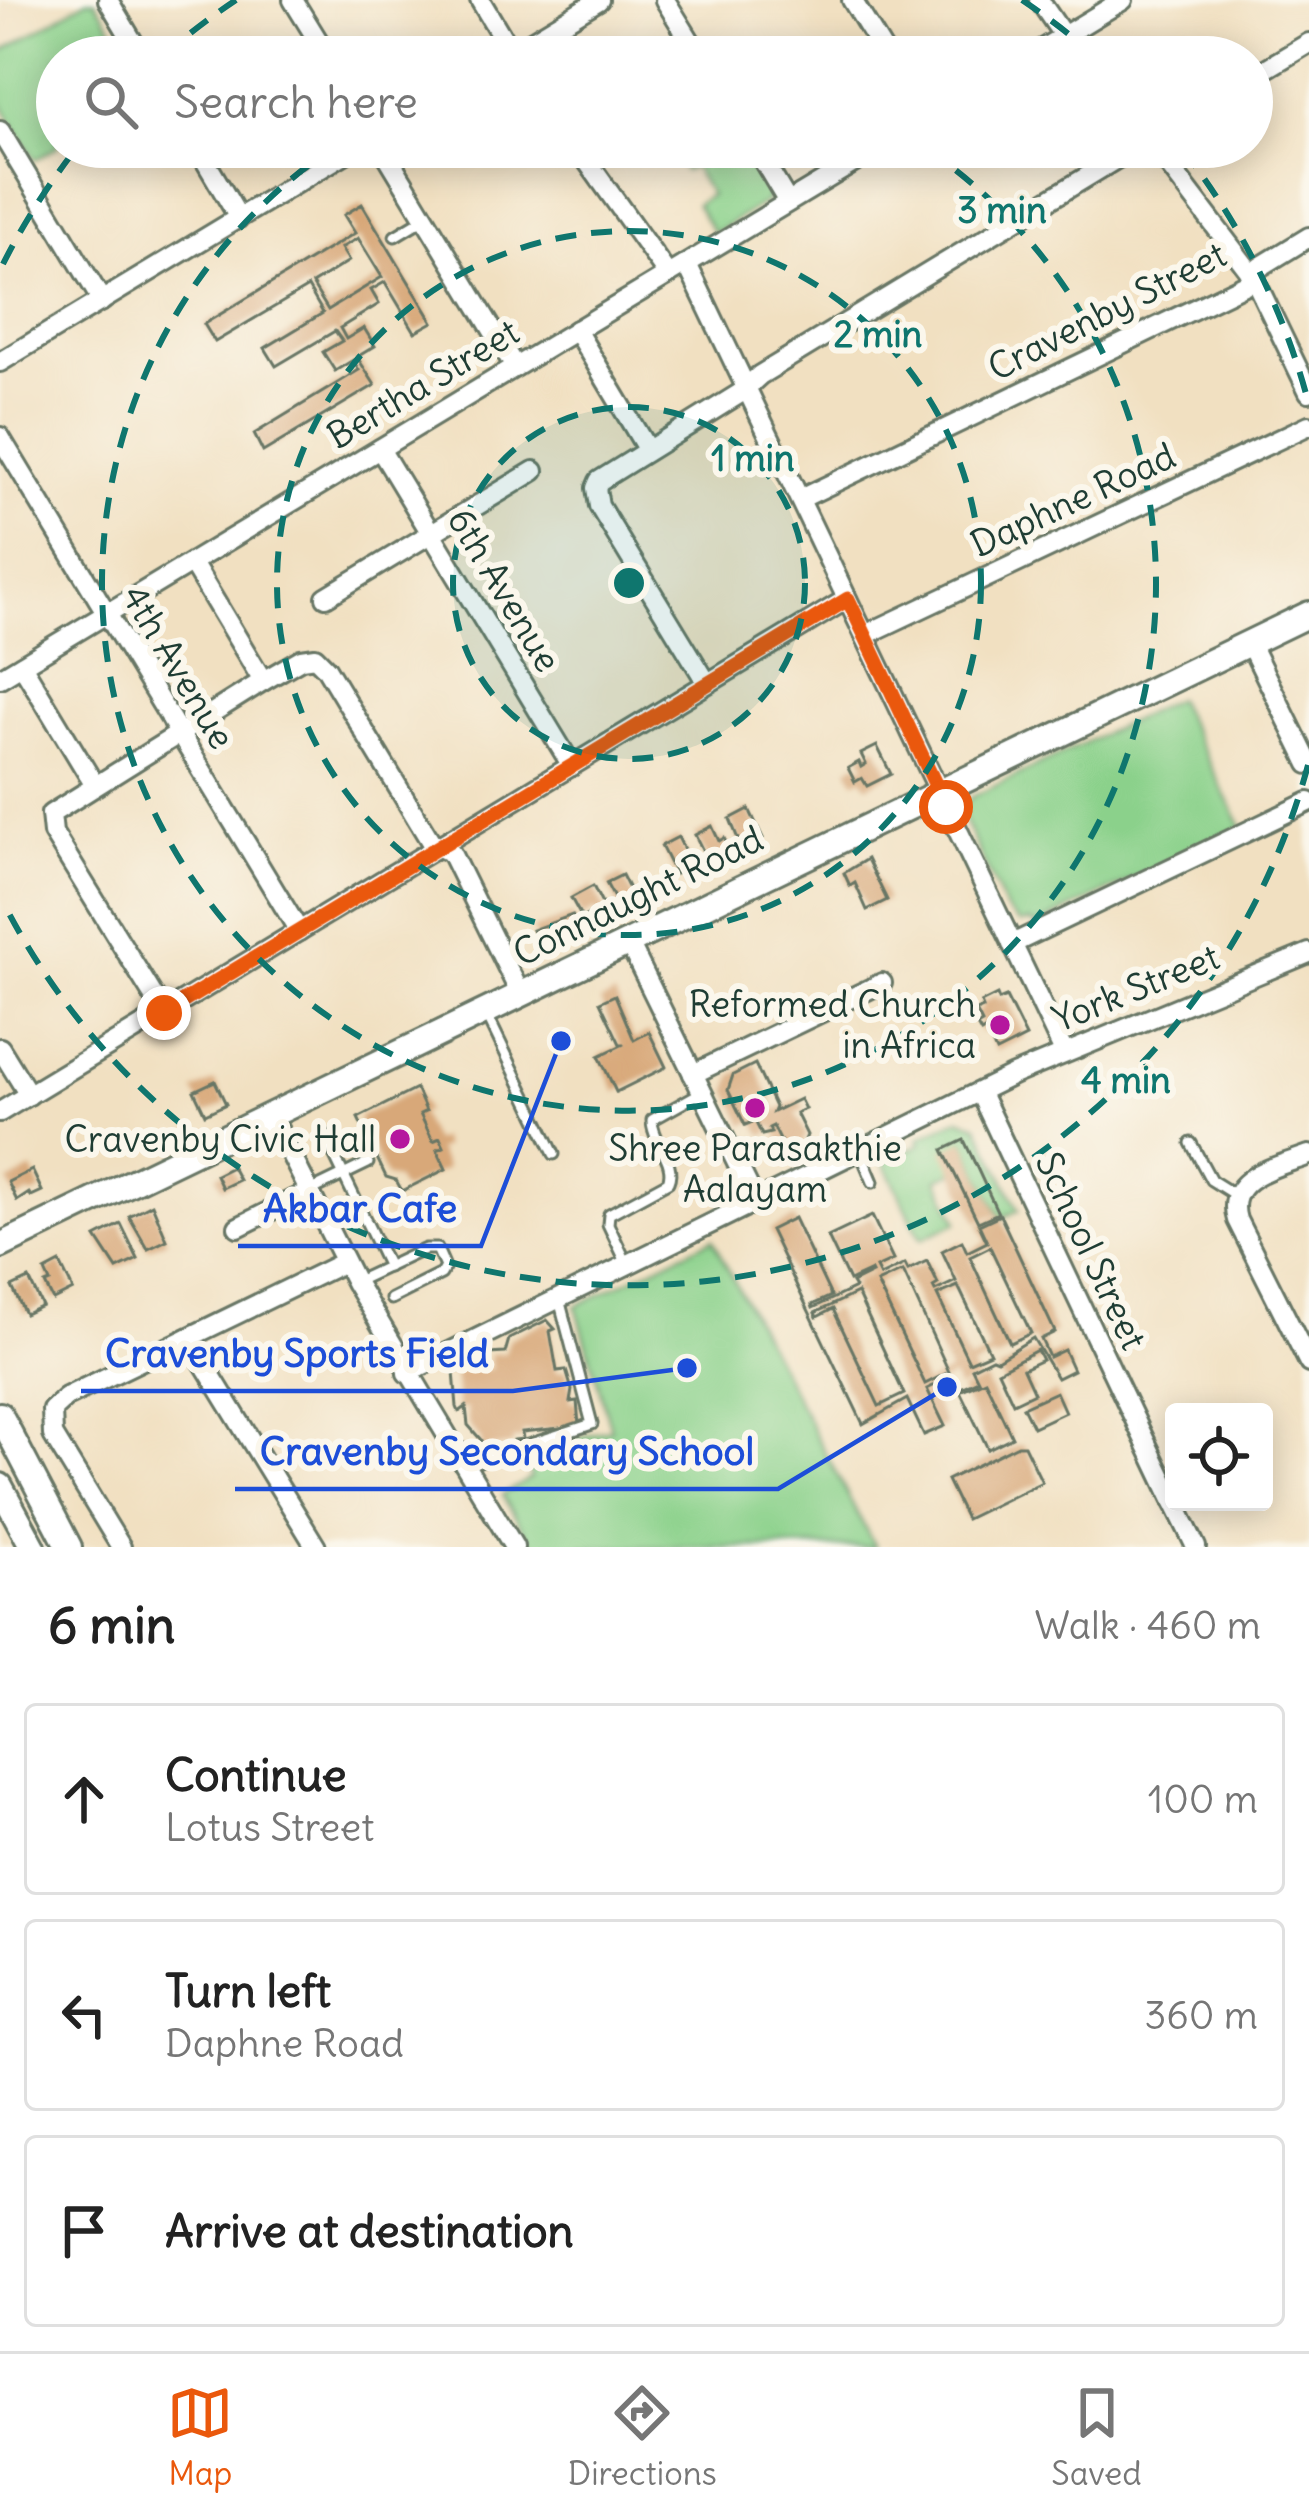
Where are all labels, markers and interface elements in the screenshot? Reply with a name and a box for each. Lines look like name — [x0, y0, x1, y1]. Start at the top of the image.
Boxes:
search box — [36, 36, 1273, 168]
icon: search — [78, 69, 144, 135]
text: Search here — [174, 74, 418, 130]
text: 3 min — [957, 188, 1047, 233]
street label: Cravenby Street — [981, 232, 1233, 390]
street label: Bertha Street — [319, 309, 527, 459]
text: 2 min — [834, 312, 923, 357]
street label: Daphne Road — [964, 433, 1182, 567]
text: 1 min — [711, 436, 795, 481]
street label: 6th Avenue — [438, 500, 570, 680]
centre of rings — [608, 562, 650, 604]
street label: 4th Avenue — [112, 577, 244, 757]
route start — [919, 780, 973, 834]
street label: Connaught Road — [506, 816, 770, 976]
street label: York Street — [1046, 934, 1226, 1042]
place label: Reformed Church in Africa — [689, 982, 976, 1068]
route end — [137, 986, 191, 1040]
marker: Reformed Church in Africa — [987, 1012, 1013, 1038]
text: 4 min — [1081, 1058, 1171, 1103]
marker: Shree Parasakthie Aalayam — [742, 1095, 768, 1121]
place label: Cravenby Civic Hall — [64, 1117, 376, 1162]
marker: Cravenby Civic Hall — [387, 1126, 413, 1152]
place label: Shree Parasakthie Aalayam — [608, 1126, 902, 1212]
street label: School Street — [1026, 1145, 1156, 1357]
callout: Akbar Cafe — [238, 1171, 481, 1246]
text: Akbar Cafe — [263, 1184, 457, 1233]
callout: Cravenby Sports Field — [81, 1316, 513, 1391]
text: Cravenby Sports Field — [105, 1329, 489, 1378]
map controls — [1165, 1403, 1273, 1511]
button: locate — [1165, 1403, 1273, 1511]
callout: Cravenby Secondary School — [235, 1414, 778, 1489]
text: Cravenby Secondary School — [260, 1427, 754, 1476]
text: 6 min — [48, 1593, 175, 1657]
text: Walk · 460 m — [1035, 1601, 1261, 1650]
text: Continue — [165, 1747, 347, 1803]
icon: ahead — [51, 1766, 117, 1832]
text: 100 m — [1148, 1775, 1258, 1824]
text: Lotus Street — [165, 1803, 374, 1852]
text: Turn left — [165, 1963, 331, 2019]
icon: left — [51, 1982, 117, 2048]
text: 360 m — [1144, 1991, 1258, 2040]
text: Daphne Road — [165, 2019, 404, 2068]
icon: arrive — [51, 2198, 117, 2264]
text: Arrive at destination — [165, 2203, 574, 2259]
tab: Map — [167, 2380, 233, 2494]
tab: Directions — [568, 2380, 717, 2494]
tab: Saved — [1051, 2380, 1142, 2494]

